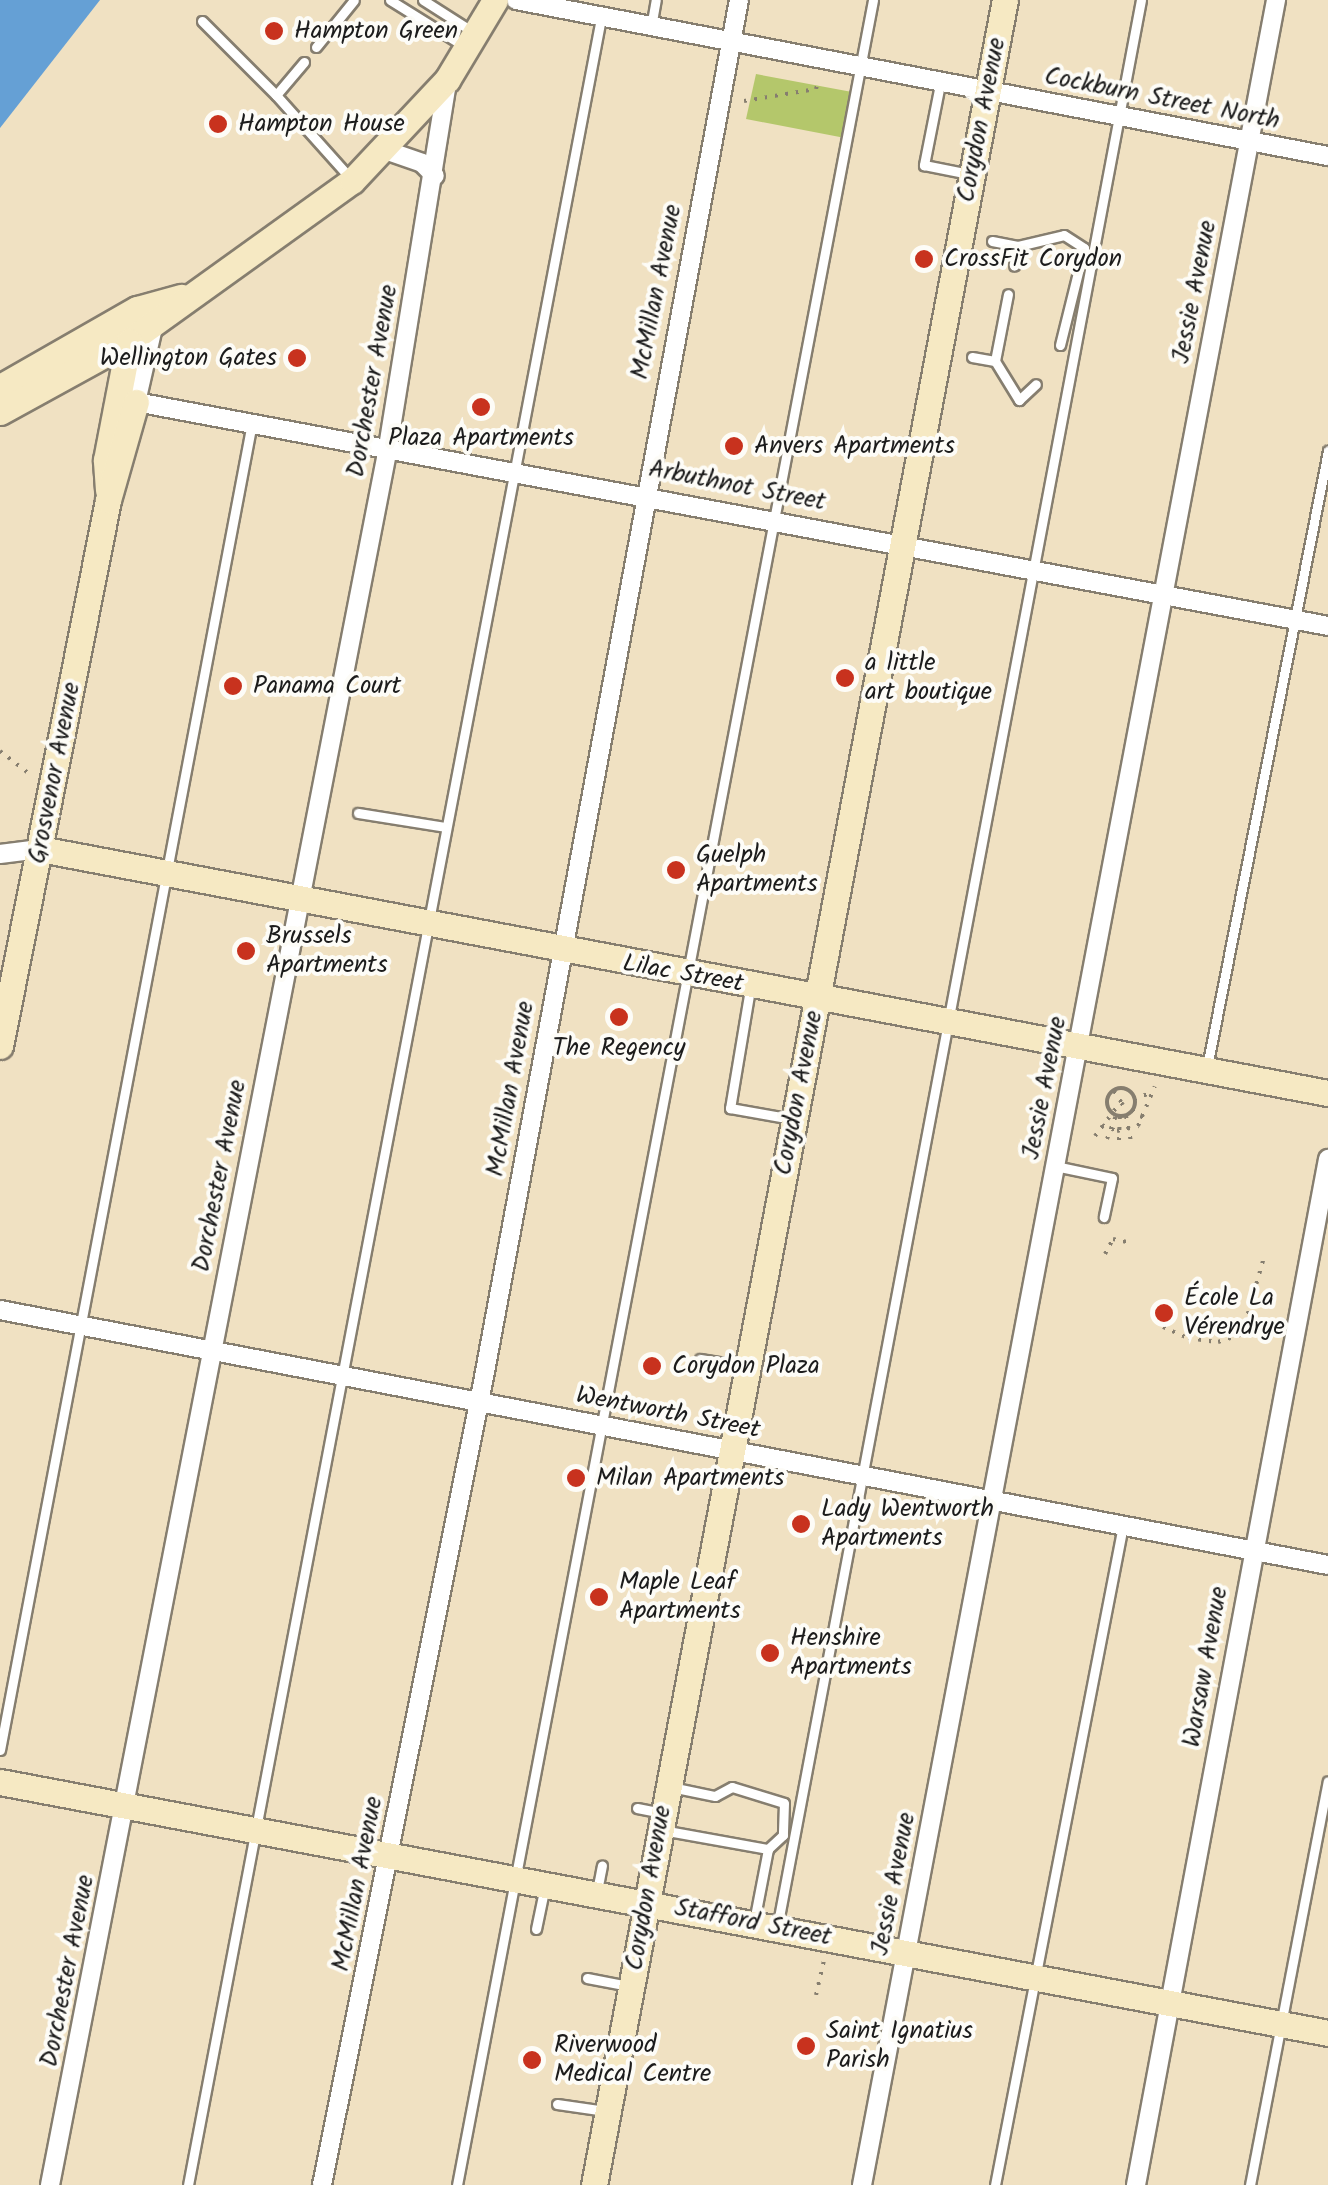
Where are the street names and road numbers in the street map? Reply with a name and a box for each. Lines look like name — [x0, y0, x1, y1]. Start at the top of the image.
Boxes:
street label: Corydon Avenue — [951, 35, 1013, 205]
street label: Cockburn Street North — [1042, 61, 1282, 137]
street label: McMillan Avenue — [625, 202, 689, 382]
street label: Jessie Avenue — [1166, 218, 1224, 366]
street label: Dorchester Avenue — [341, 282, 405, 480]
street label: Arbuthnot Street — [646, 454, 828, 518]
street label: Grosvenor Avenue — [23, 680, 87, 866]
street label: Lilac Street — [620, 949, 746, 999]
street label: McMillan Avenue — [481, 999, 541, 1179]
street label: Corydon Avenue — [768, 1008, 830, 1178]
street label: Jessie Avenue — [1016, 1014, 1074, 1162]
street label: Dorchester Avenue — [187, 1077, 253, 1275]
street label: Wentworth Street — [573, 1380, 763, 1446]
street label: Warsaw Avenue — [1177, 1584, 1235, 1750]
street label: McMillan Avenue — [326, 1794, 390, 1974]
street label: Corydon Avenue — [620, 1803, 678, 1973]
street label: Jessie Avenue — [865, 1810, 923, 1958]
street label: Dorchester Avenue — [35, 1872, 101, 2070]
street label: Stafford Street — [672, 1893, 834, 1953]

